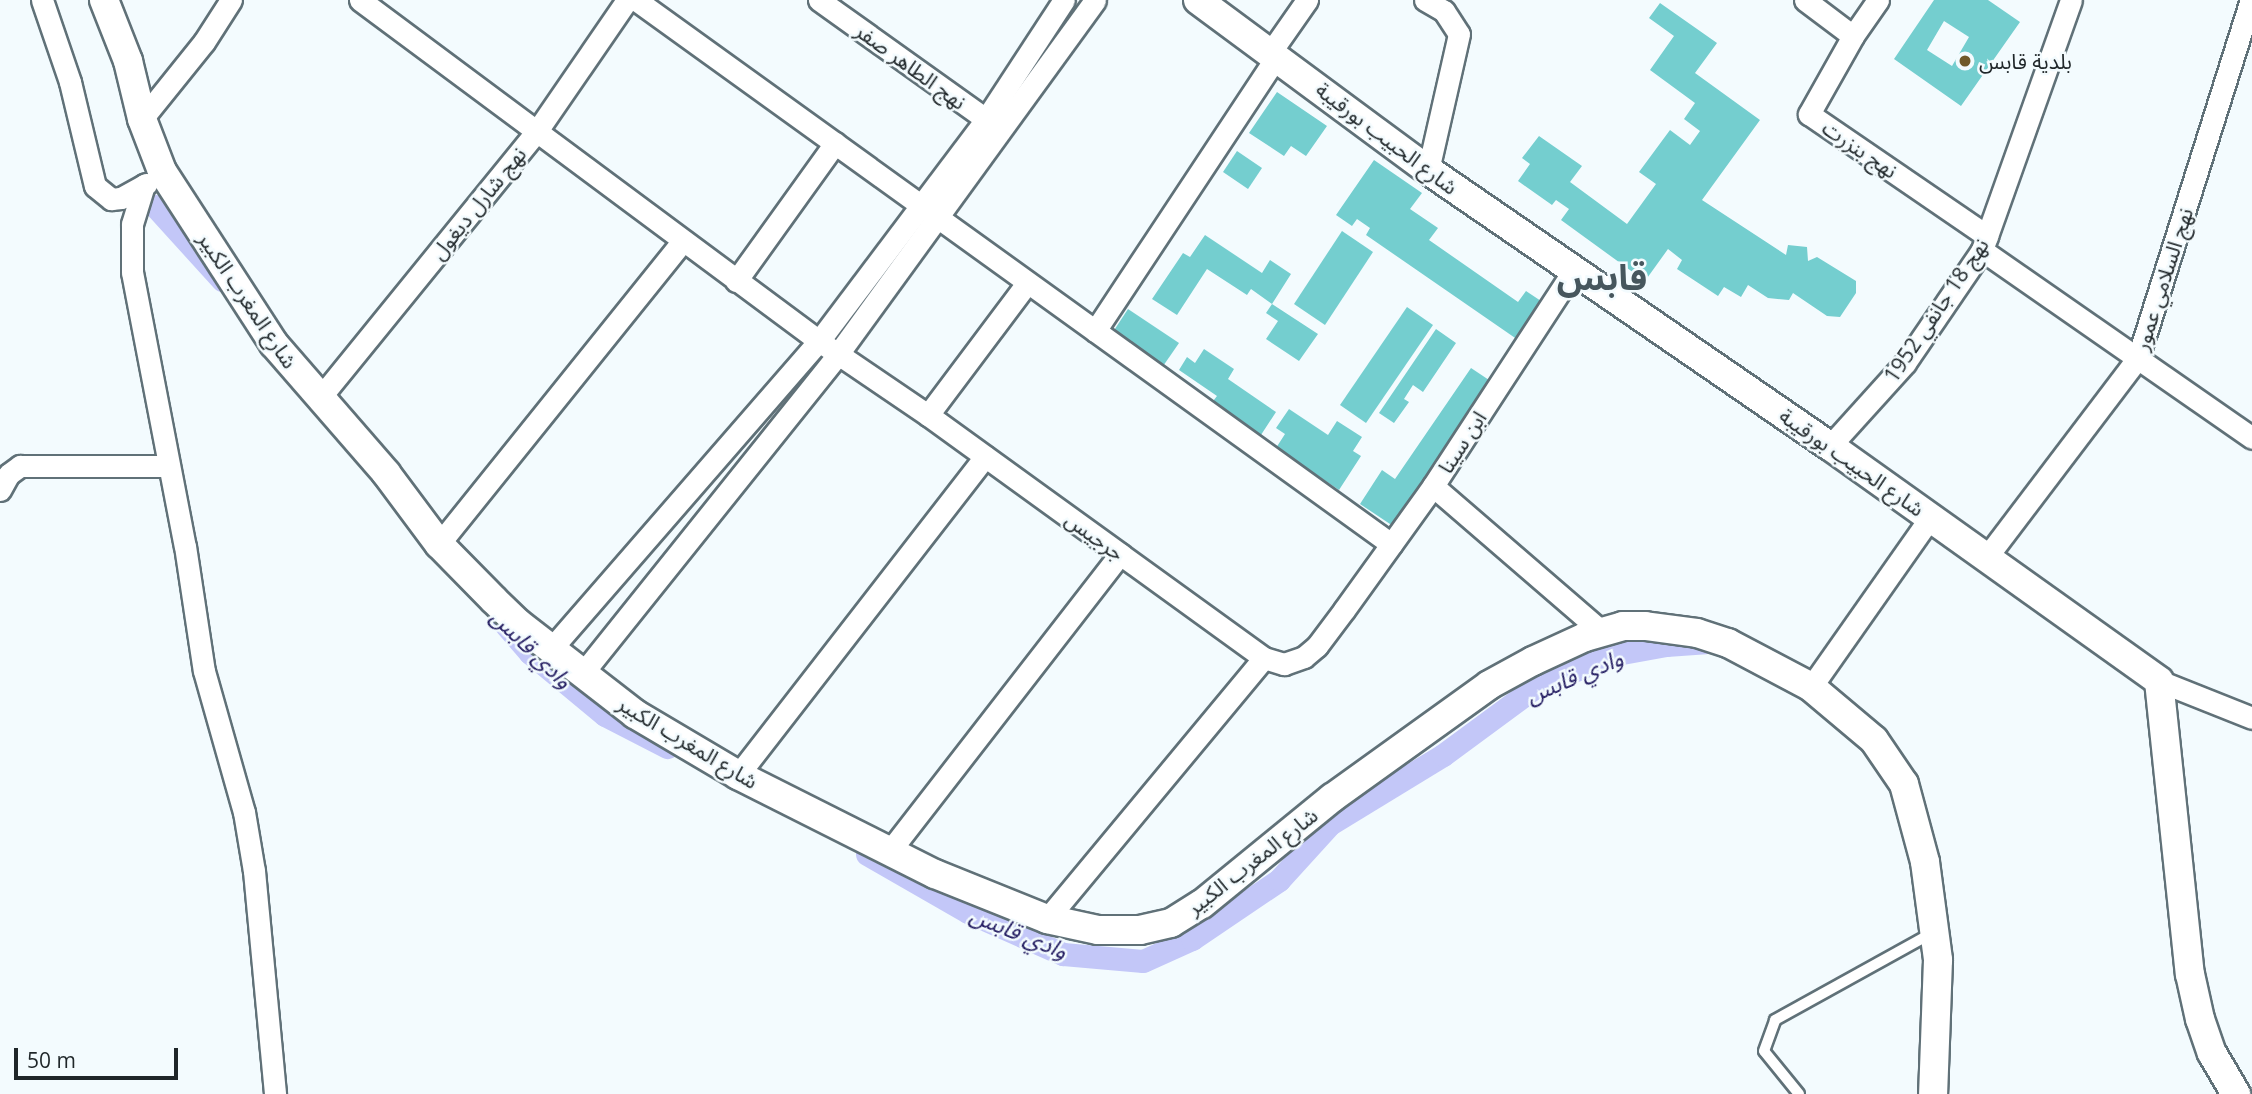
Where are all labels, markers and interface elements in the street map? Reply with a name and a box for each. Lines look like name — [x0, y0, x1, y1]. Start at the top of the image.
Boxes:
street label: نهج الطاهر صفر — [851, 17, 971, 115]
place label: بلدية قابس — [1979, 48, 2072, 74]
marker: بلدية قابس — [1957, 53, 1973, 69]
street label: شارع الحبيب بورقيبة — [1311, 77, 1463, 199]
street label: نهج بنزرت — [1818, 115, 1902, 183]
street label: نهج شارل ديغول — [425, 142, 531, 264]
street label: نهج السلامي عمور — [2128, 204, 2198, 354]
street label: شارع المغرب الكبير — [193, 227, 303, 373]
street label: نهج 18 جانفي 1952 — [1878, 233, 1994, 387]
district label: قابس — [1557, 256, 1647, 298]
street label: شارع الحبيب بورقيبة — [1775, 403, 1929, 521]
street label: ابن سينا — [1433, 406, 1491, 478]
street label: جرجيس — [1061, 506, 1129, 566]
water label: وادي قابس — [486, 602, 578, 694]
water label: وادي قابس — [1521, 643, 1627, 709]
street label: شارع المغرب الكبير — [613, 690, 763, 794]
street label: شارع المغرب الكبير — [1182, 802, 1322, 920]
water label: وادي قابس — [966, 900, 1072, 964]
scale bar — [18, 1034, 182, 1078]
text: 50 m — [27, 1046, 76, 1074]

